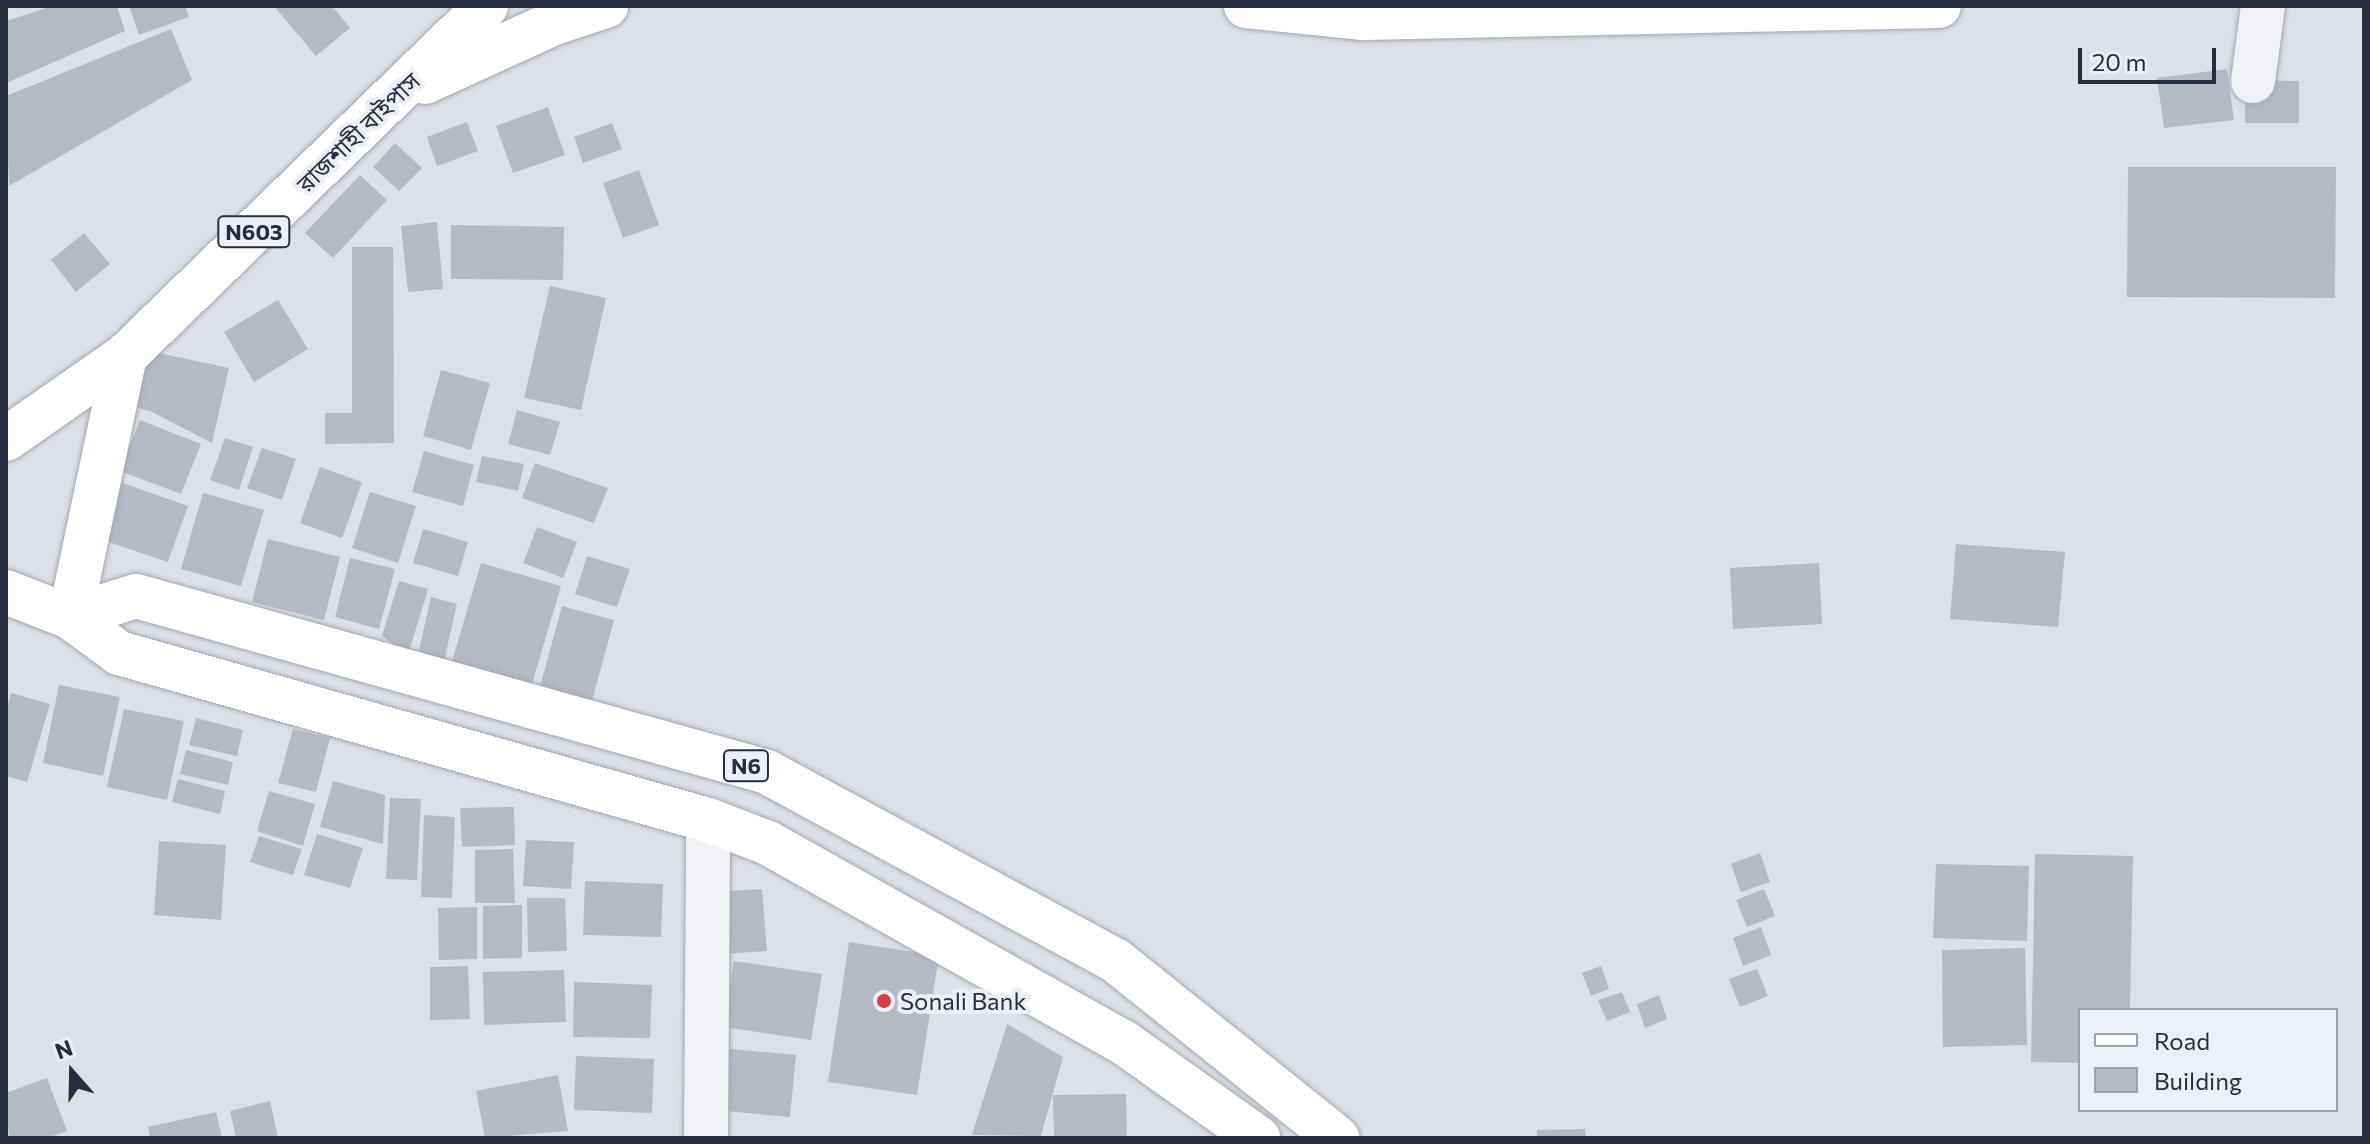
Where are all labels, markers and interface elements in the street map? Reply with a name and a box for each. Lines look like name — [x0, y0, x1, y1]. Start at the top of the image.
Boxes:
scale bar — [2082, 32, 2220, 82]
text: 20 m — [2092, 47, 2146, 76]
street label: রাজশাহী বাইপাস — [290, 66, 426, 198]
road number: N603 — [216, 214, 292, 250]
road number: N6 — [722, 748, 770, 784]
place label: Sonali Bank — [900, 987, 1026, 1015]
marker: Sonali Bank — [875, 992, 893, 1010]
legend — [2078, 1008, 2338, 1112]
text: Road — [2154, 1026, 2210, 1055]
north arrow — [32, 1032, 112, 1112]
text: N — [51, 1033, 76, 1064]
text: Building — [2154, 1066, 2242, 1095]

